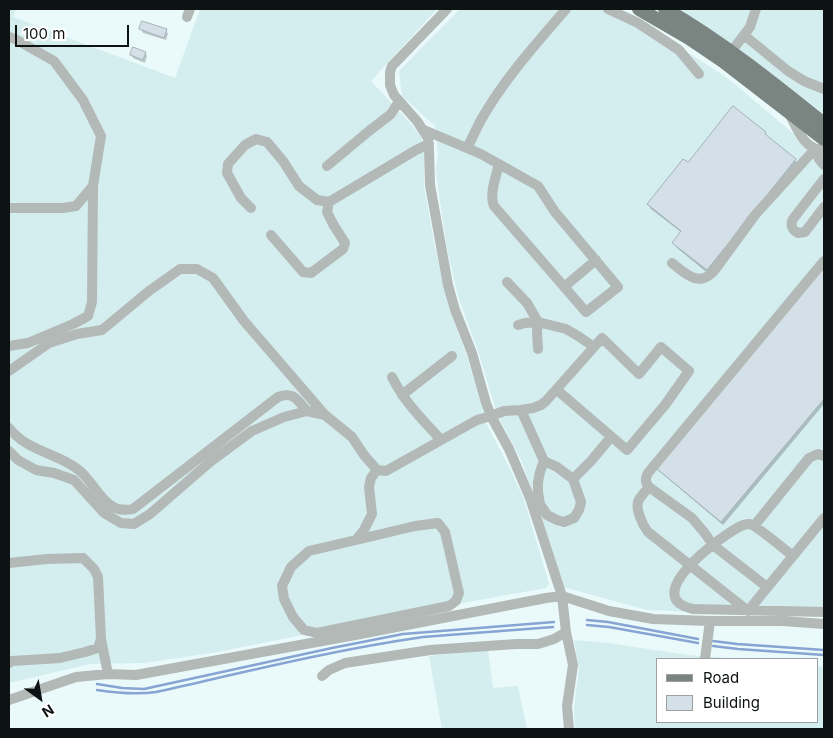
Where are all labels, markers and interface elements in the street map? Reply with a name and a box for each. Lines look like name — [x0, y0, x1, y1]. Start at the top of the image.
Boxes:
scale bar — [18, 15, 131, 47]
text: 100 m — [23, 24, 65, 43]
legend — [656, 658, 818, 723]
text: Road — [703, 668, 739, 687]
north arrow — [15, 673, 65, 723]
text: Building — [703, 693, 760, 712]
text: N — [39, 701, 57, 721]

